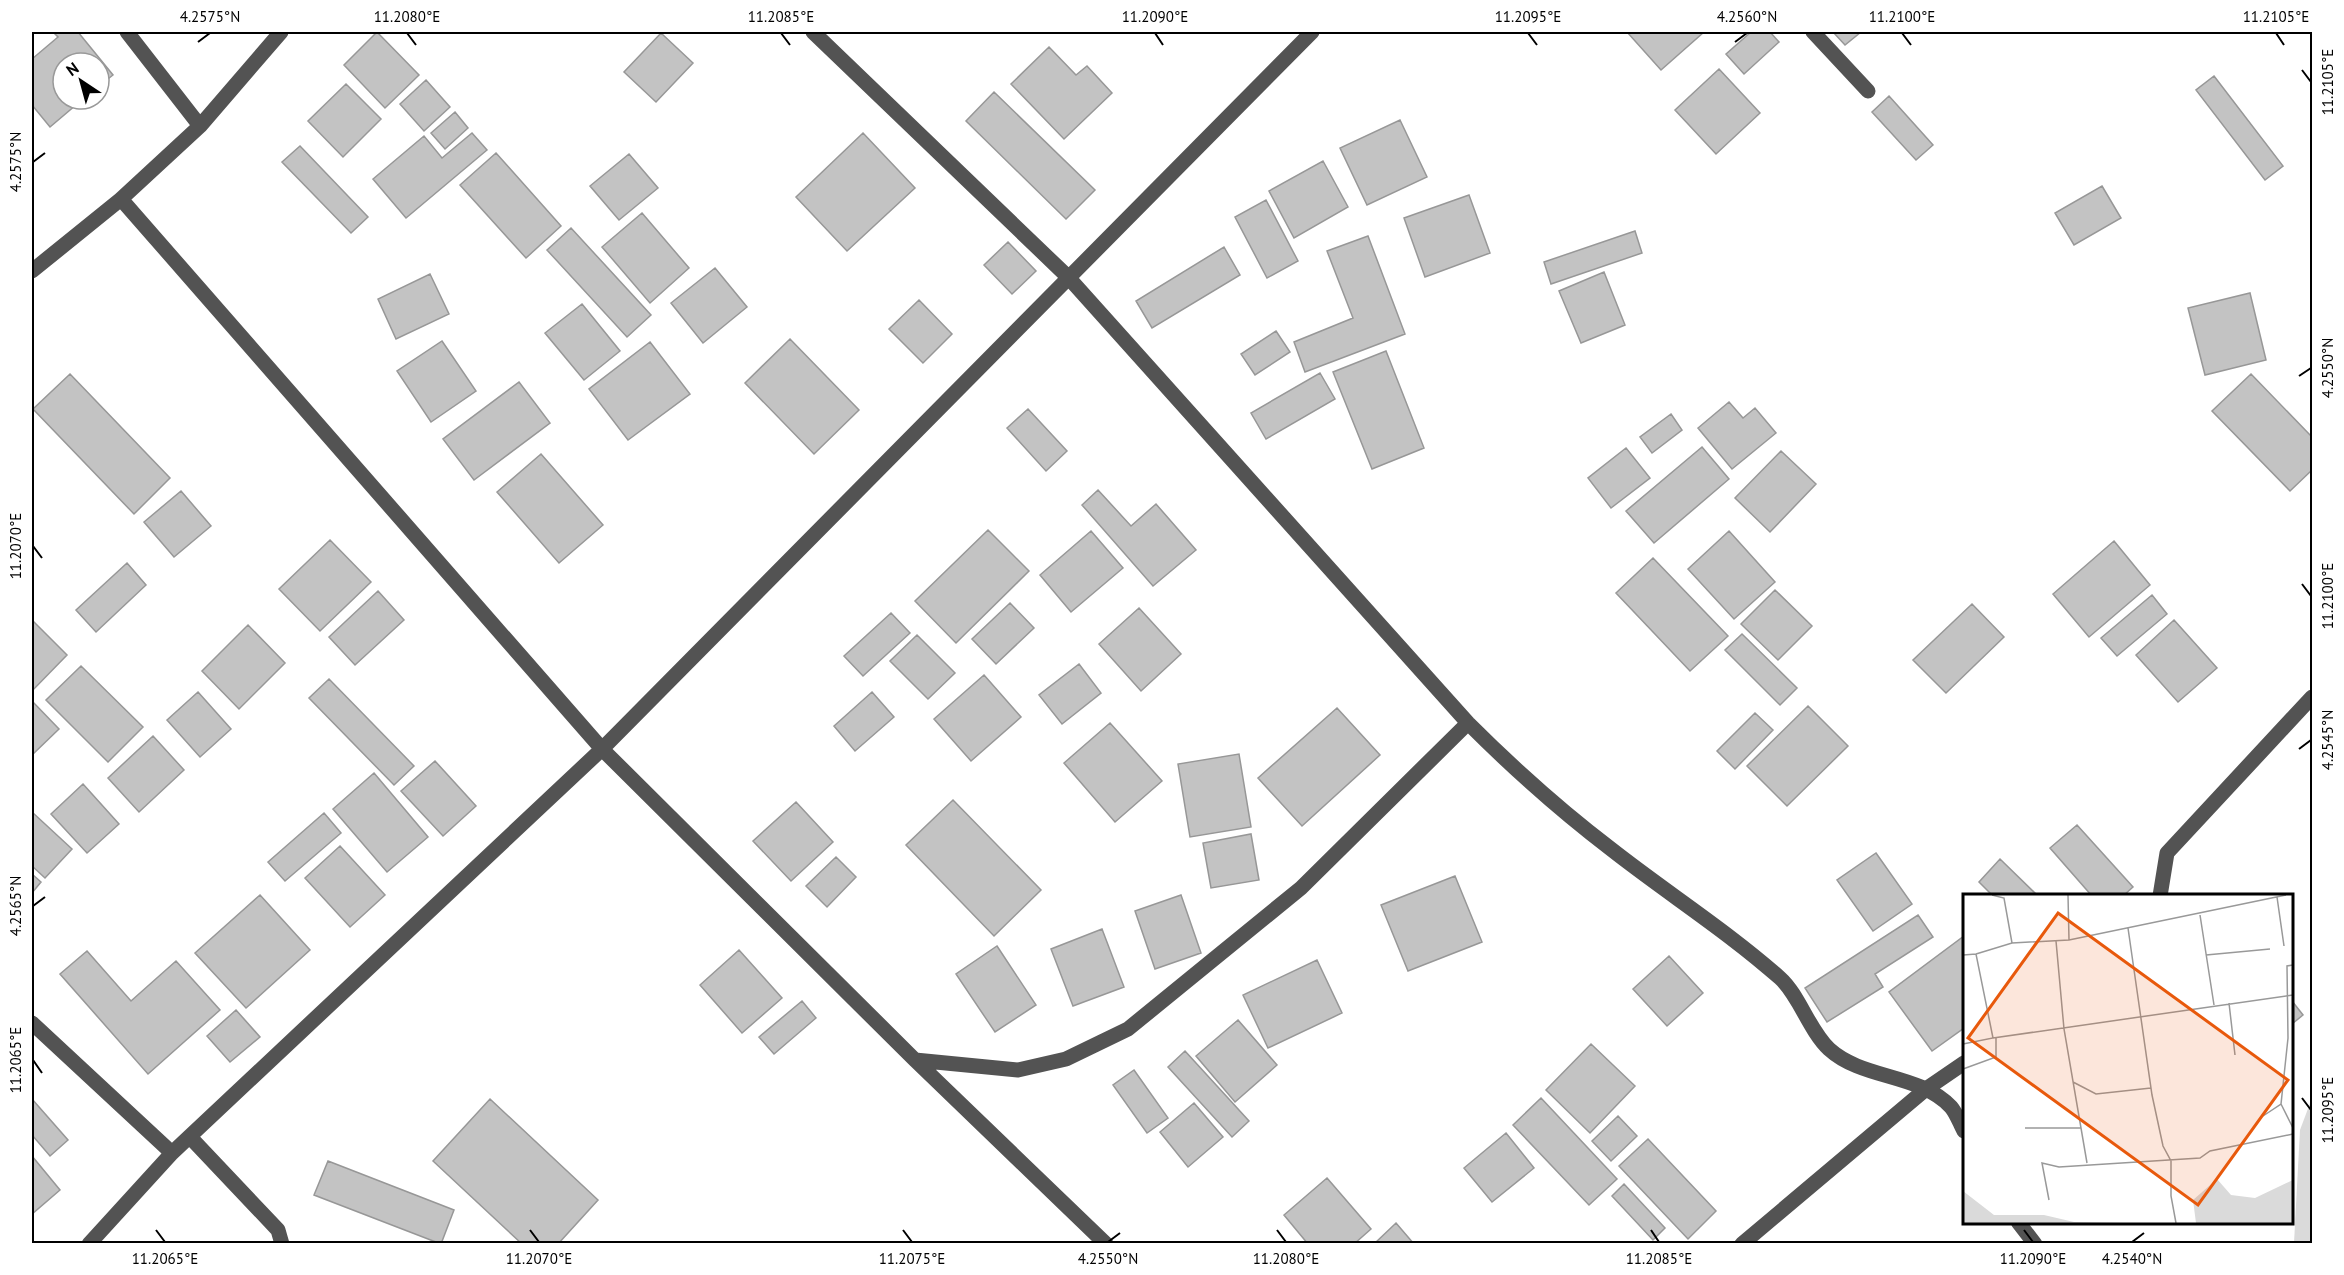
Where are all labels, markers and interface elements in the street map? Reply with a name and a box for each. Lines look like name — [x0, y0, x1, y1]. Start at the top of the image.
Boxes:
text: 4.2575°N — [180, 7, 240, 26]
text: 11.2080°E — [374, 7, 440, 26]
text: 11.2085°E — [748, 7, 814, 26]
text: 11.2090°E — [1122, 7, 1188, 26]
text: 11.2095°E — [1495, 7, 1561, 26]
text: 4.2560°N — [1717, 7, 1777, 26]
text: 11.2100°E — [1869, 7, 1935, 26]
text: 11.2105°E — [2243, 7, 2309, 26]
text: 11.2105°E — [2318, 49, 2337, 115]
north arrow — [51, 51, 111, 111]
text: N — [62, 58, 82, 80]
text: 4.2575°N — [6, 132, 25, 192]
text: 4.2550°N — [2318, 338, 2337, 398]
text: 11.2070°E — [6, 513, 25, 579]
text: 11.2100°E — [2318, 563, 2337, 629]
text: 4.2545°N — [2318, 710, 2337, 770]
text: 4.2565°N — [6, 876, 25, 936]
inset map — [1963, 894, 2293, 1224]
text: 11.2065°E — [6, 1027, 25, 1093]
text: 11.2095°E — [2318, 1077, 2337, 1143]
text: 11.2065°E — [132, 1249, 198, 1268]
text: 11.2070°E — [506, 1249, 572, 1268]
text: 11.2075°E — [879, 1249, 945, 1268]
text: 4.2550°N — [1078, 1249, 1138, 1268]
text: 11.2080°E — [1253, 1249, 1319, 1268]
text: 11.2085°E — [1626, 1249, 1692, 1268]
text: 11.2090°E — [2000, 1249, 2066, 1268]
text: 4.2540°N — [2102, 1249, 2162, 1268]

